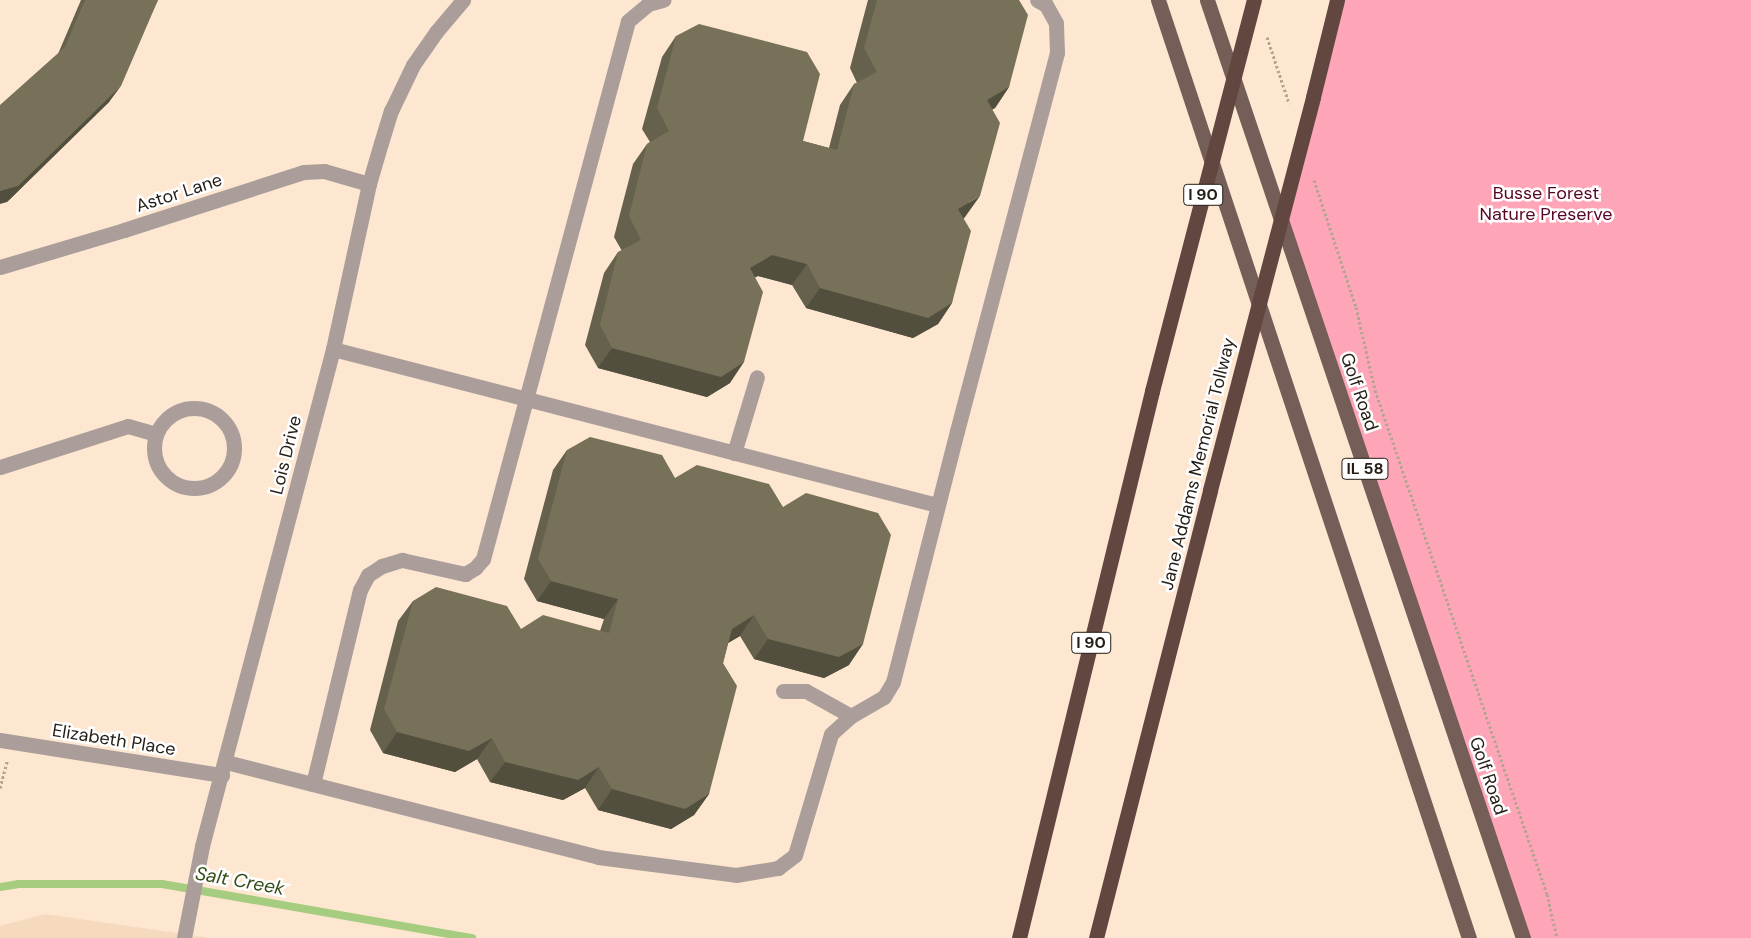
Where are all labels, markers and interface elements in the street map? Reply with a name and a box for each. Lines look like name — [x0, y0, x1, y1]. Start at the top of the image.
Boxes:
street label: Astor Lane — [133, 169, 225, 217]
road number: I 90 — [1183, 182, 1223, 208]
park label: Busse Forest Nature Preserve — [1480, 183, 1612, 225]
street label: Jane Addams Memorial Tollway — [1156, 335, 1240, 593]
street label: Golf Road — [1336, 350, 1382, 434]
street label: Lois Drive — [266, 413, 306, 497]
road number: IL 58 — [1341, 456, 1389, 482]
road number: I 90 — [1071, 630, 1111, 656]
street label: Elizabeth Place — [51, 720, 177, 760]
street label: Golf Road — [1465, 734, 1511, 818]
water label: Salt Creek — [194, 862, 286, 900]

